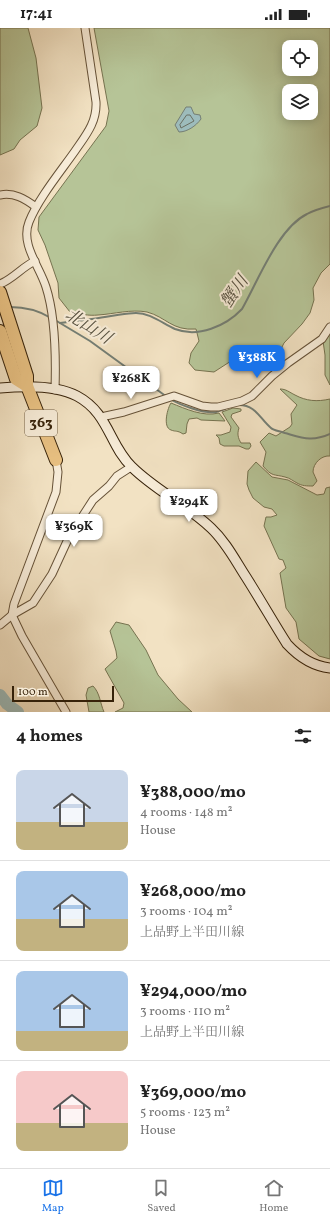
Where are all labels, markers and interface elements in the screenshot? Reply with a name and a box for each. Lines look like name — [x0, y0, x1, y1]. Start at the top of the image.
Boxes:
text: 17:41 — [20, 4, 53, 25]
map controls — [282, 40, 318, 120]
button: locate — [282, 40, 318, 76]
button: layers — [282, 84, 318, 120]
water label: 蟹川 — [216, 270, 255, 313]
water label: 北山川 — [60, 304, 117, 351]
pin: ¥388K — [229, 345, 285, 379]
text: ¥388K — [238, 349, 276, 367]
pin: ¥268K — [103, 366, 159, 400]
text: ¥268K — [112, 370, 150, 388]
road number: 363 — [25, 410, 57, 436]
pin: ¥294K — [161, 489, 217, 523]
text: ¥294K — [169, 493, 209, 511]
pin: ¥369K — [46, 514, 102, 548]
text: ¥369K — [55, 518, 93, 536]
scale bar — [12, 684, 114, 703]
text: 100 m — [18, 685, 48, 700]
text: 4 homes — [16, 725, 83, 748]
icon: filters — [292, 725, 314, 747]
text: ¥388,000/mo — [140, 781, 246, 804]
icon: home — [48, 786, 96, 834]
text: 4 rooms · 148 m² — [140, 804, 233, 822]
text: House — [140, 822, 176, 840]
text: ¥268,000/mo — [140, 880, 246, 903]
icon: home — [48, 887, 96, 935]
text: 3 rooms · 104 m² — [140, 903, 233, 921]
text: 上品野上半田川線 — [140, 924, 244, 942]
text: ¥294,000/mo — [140, 980, 247, 1003]
icon: home — [48, 987, 96, 1035]
text: 3 rooms · 110 m² — [140, 1003, 230, 1021]
text: 上品野上半田川線 — [140, 1024, 244, 1042]
text: ¥369,000/mo — [140, 1081, 246, 1104]
icon: home — [48, 1087, 96, 1135]
text: 5 rooms · 123 m² — [140, 1104, 230, 1122]
text: House — [140, 1122, 176, 1140]
tab: Map — [42, 1177, 64, 1216]
tab: Saved — [147, 1177, 176, 1216]
tab: Home — [259, 1177, 288, 1216]

